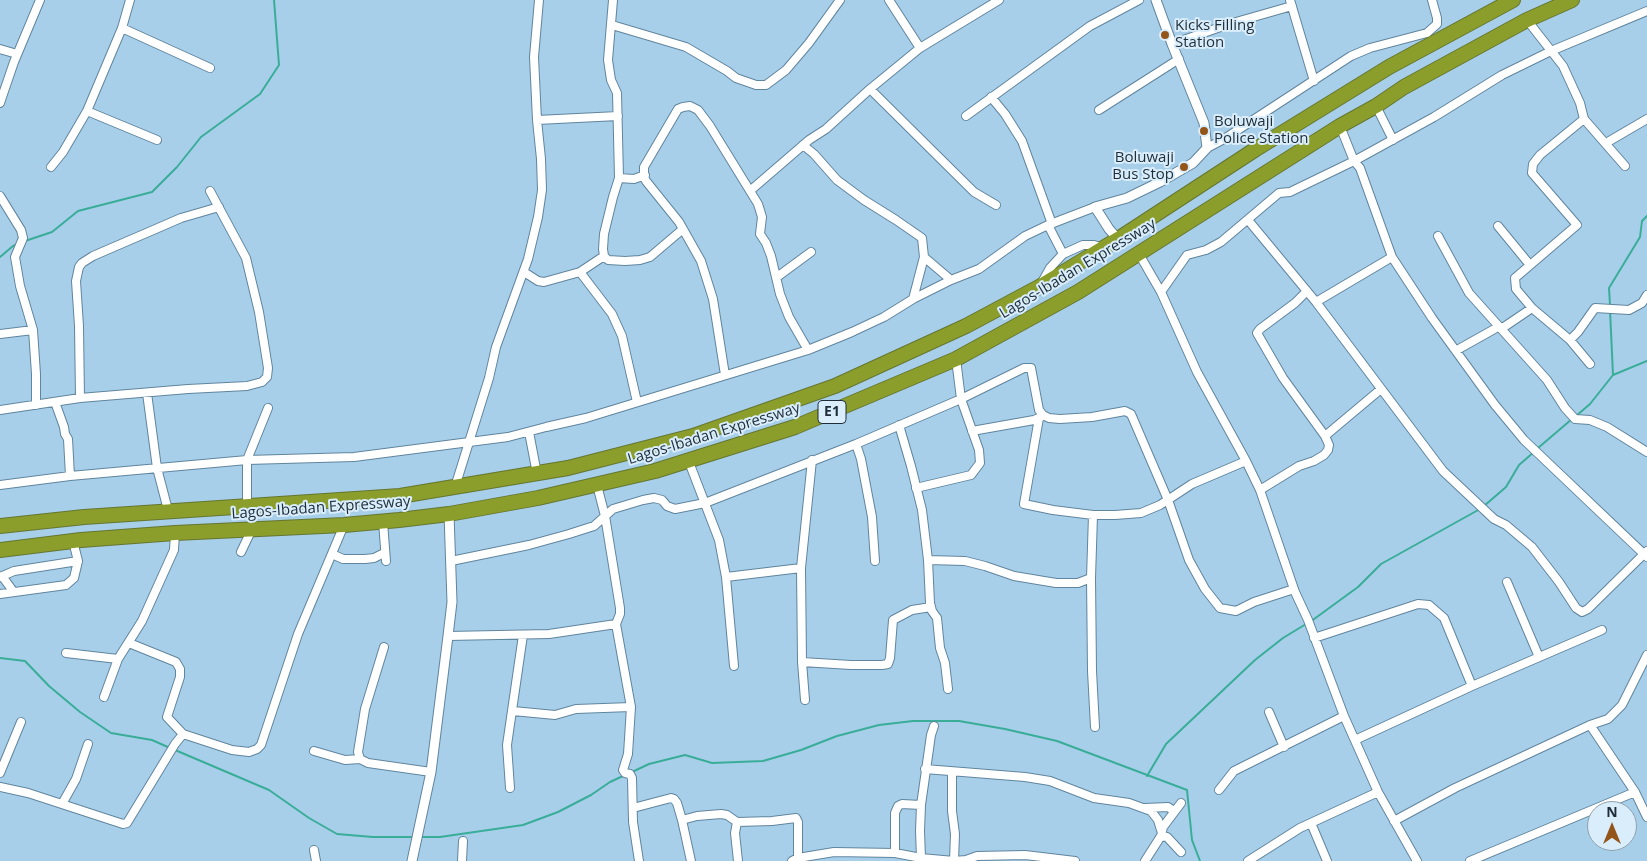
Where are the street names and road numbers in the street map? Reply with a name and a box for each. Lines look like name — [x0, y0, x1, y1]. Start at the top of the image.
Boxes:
street label: Lagos-Ibadan Expressway — [997, 215, 1159, 323]
street label: Lagos-Ibadan Expressway — [626, 399, 802, 469]
road number: E1 — [818, 401, 846, 424]
street label: Lagos-Ibadan Expressway — [231, 493, 411, 523]

